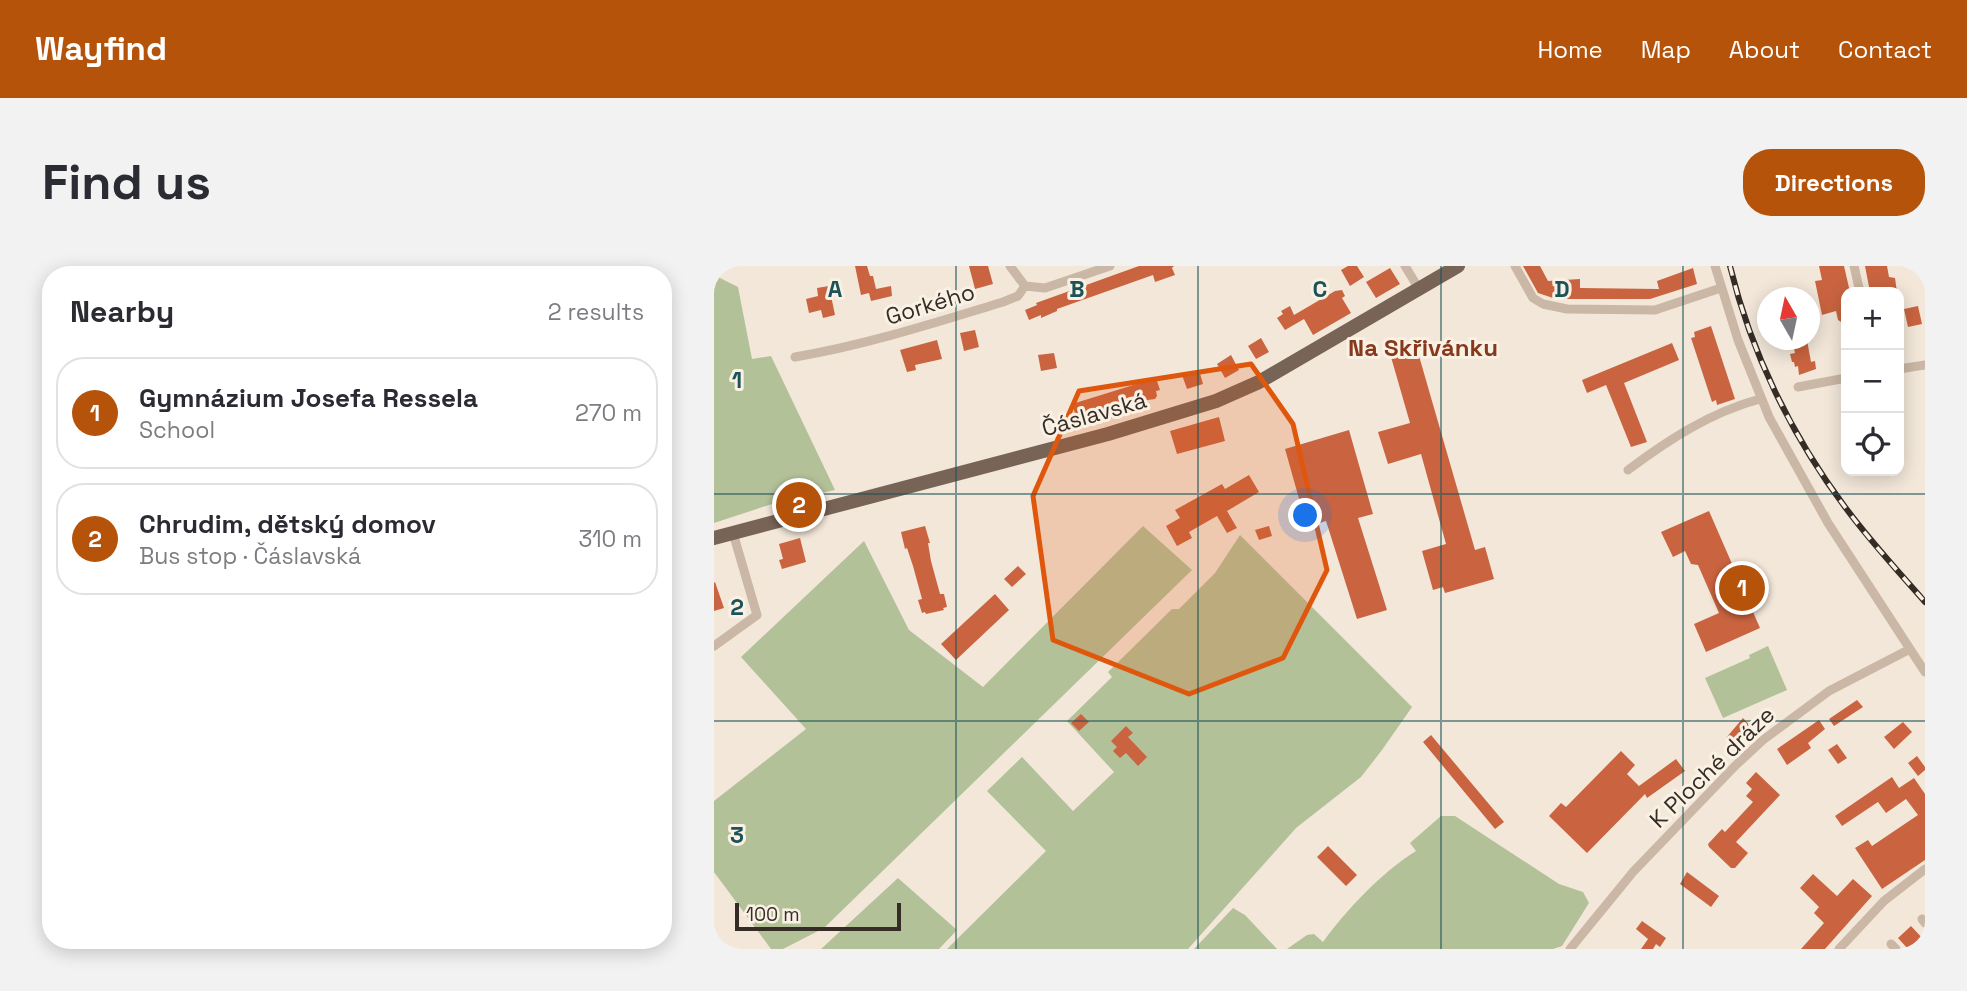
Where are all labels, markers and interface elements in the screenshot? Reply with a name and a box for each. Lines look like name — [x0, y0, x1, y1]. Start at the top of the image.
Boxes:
text: Wayfind — [35, 28, 167, 70]
text: Home — [1537, 34, 1603, 65]
text: Map — [1641, 34, 1691, 65]
text: About — [1729, 34, 1800, 65]
text: Contact — [1838, 34, 1932, 65]
button: Directions — [1743, 149, 1925, 216]
text: Find us — [42, 151, 211, 213]
text: A — [828, 274, 843, 304]
text: B — [1069, 274, 1085, 304]
text: C — [1313, 274, 1327, 304]
text: D — [1554, 274, 1570, 304]
street label: Gorkého — [882, 276, 978, 332]
north arrow — [1757, 287, 1820, 350]
map controls — [1841, 287, 1904, 476]
button: + — [1841, 287, 1904, 350]
text: Nearby — [70, 292, 174, 331]
text: 2 results — [548, 297, 644, 327]
district label: Na Skřivánku — [1348, 332, 1498, 363]
button: − — [1841, 350, 1904, 413]
text: 1 — [732, 365, 742, 395]
text: Gymnázium Josefa Ressela — [139, 381, 478, 415]
street label: Čáslavská — [1038, 385, 1150, 443]
text: 1 — [90, 398, 100, 428]
text: 270 m — [575, 398, 642, 428]
button: locate — [1841, 413, 1904, 476]
text: School — [139, 415, 215, 445]
pin: 2 — [776, 479, 822, 531]
your location — [1288, 498, 1322, 532]
text: Chrudim, dětský domov — [139, 507, 436, 541]
text: 2 — [88, 524, 102, 554]
text: 310 m — [578, 524, 642, 554]
text: Bus stop · Čáslavská — [139, 541, 361, 571]
pin: 1 — [1719, 562, 1765, 614]
text: 2 — [730, 592, 744, 622]
street label: K Ploché dráze — [1643, 700, 1781, 834]
text: 3 — [730, 820, 744, 850]
scale bar — [735, 900, 901, 932]
text: 100 m — [746, 902, 800, 927]

